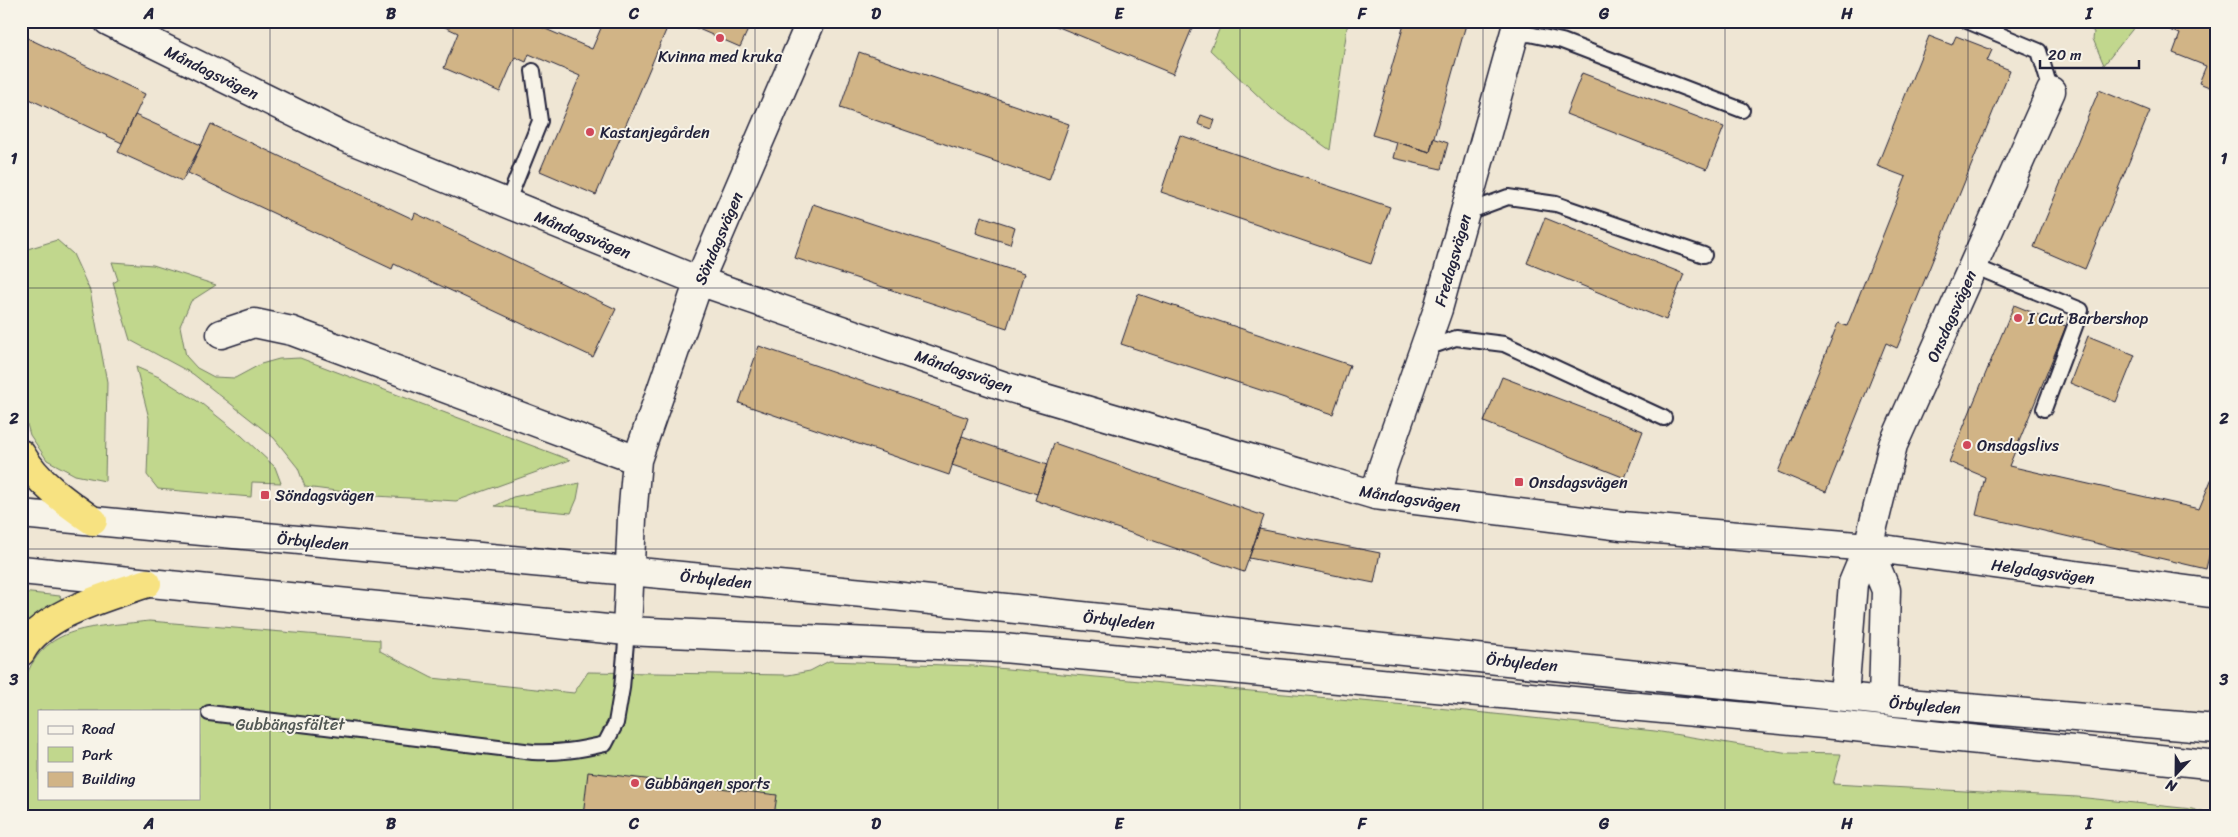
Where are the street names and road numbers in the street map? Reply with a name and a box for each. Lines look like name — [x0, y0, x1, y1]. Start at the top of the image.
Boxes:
street label: Måndagsvägen — [160, 37, 264, 108]
street label: Söndagsvägen — [686, 187, 751, 289]
street label: Måndagsvägen — [530, 202, 636, 267]
street label: Fredagsvägen — [1425, 210, 1480, 310]
street label: Onsdagsvägen — [1918, 265, 1985, 367]
street label: Måndagsvägen — [911, 341, 1017, 402]
street label: Måndagsvägen — [1357, 476, 1463, 521]
street label: Örbyleden — [276, 524, 350, 559]
street label: Helgdagsvägen — [1989, 550, 2097, 593]
street label: Örbyleden — [679, 561, 753, 598]
street label: Örbyleden — [1082, 602, 1156, 639]
street label: Örbyleden — [1485, 644, 1559, 681]
street label: Örbyleden — [1888, 688, 1962, 723]

